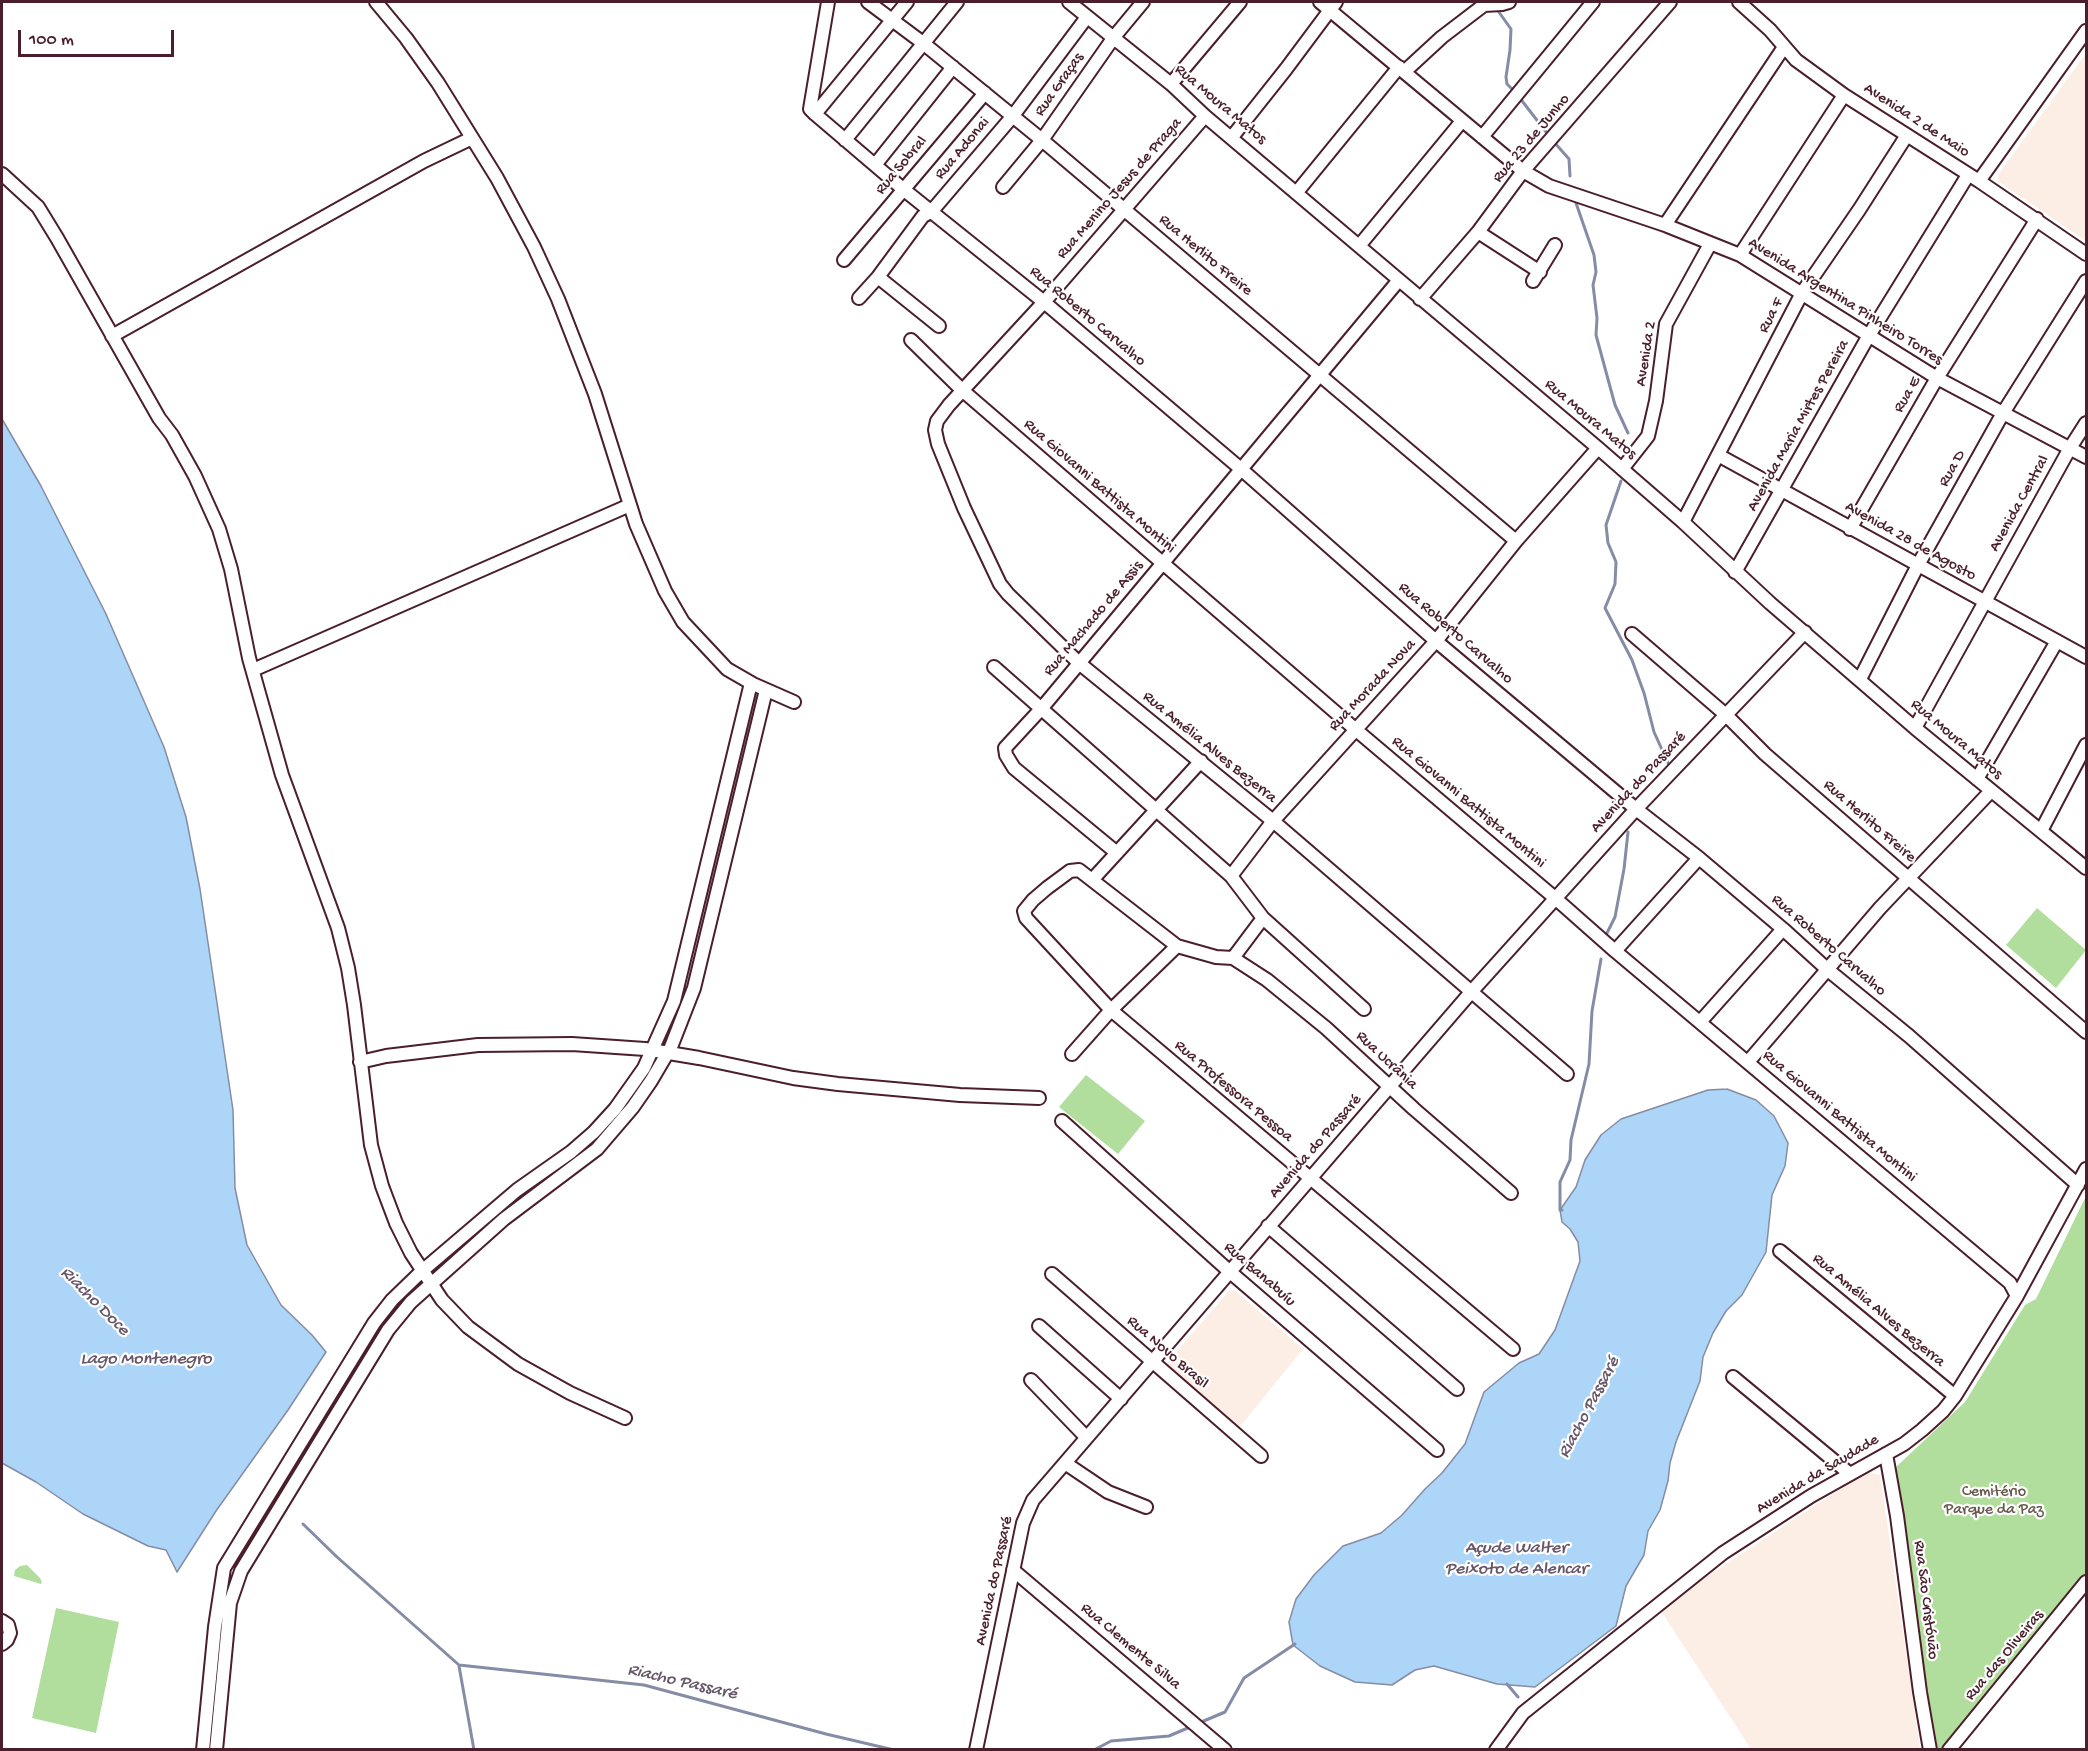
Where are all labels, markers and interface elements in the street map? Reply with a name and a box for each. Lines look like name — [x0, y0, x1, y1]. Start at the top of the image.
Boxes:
scale bar — [21, 18, 177, 56]
text: 100 m — [29, 30, 74, 51]
street label: Rua Graças — [1031, 49, 1089, 121]
street label: Rua Moura Matos — [1170, 61, 1270, 149]
street label: Avenida 2 de Maio — [1859, 80, 1973, 162]
street label: Rua 23 de Junho — [1489, 91, 1575, 187]
street label: Rua Adonai — [931, 114, 995, 184]
street label: Rua Menino Jesus de Praga — [1053, 114, 1187, 264]
street label: Rua Sobral — [872, 133, 932, 199]
street label: Rua Herlito Freire — [1154, 211, 1256, 301]
street label: Avenida Argentina Pinheiro Torres — [1744, 234, 1946, 370]
street label: Rua Roberto Carvalho — [1025, 263, 1149, 371]
street label: Rua F — [1755, 295, 1789, 337]
street label: Avenida 2 — [1632, 320, 1662, 388]
street label: Avenida Maria Mirtes Pereira — [1744, 337, 1854, 515]
street label: Rua E — [1890, 374, 1926, 416]
street label: Rua Moura Matos — [1540, 376, 1640, 464]
street label: Rua Giovanni Battista Montini — [1019, 416, 1179, 558]
street label: Rua D — [1935, 447, 1971, 491]
street label: Avenida Central — [1986, 453, 2054, 555]
street label: Avenida 28 de Agosto — [1841, 498, 1979, 586]
street label: Rua Machado de Assis — [1040, 557, 1148, 681]
street label: Rua Roberto Carvalho — [1394, 579, 1516, 689]
street label: Rua Morada Nova — [1325, 636, 1421, 736]
street label: Rua Amélia Alves Bezerra — [1138, 688, 1280, 808]
street label: Rua Moura Matos — [1906, 696, 2006, 784]
street label: Avenida do Passaré — [1587, 728, 1691, 838]
street label: Rua Giovanni Battista Montini — [1387, 733, 1549, 873]
street label: Rua Herlito Freire — [1819, 776, 1919, 868]
street label: Rua Roberto Carvalho — [1767, 891, 1889, 1001]
street label: Rua Ucrânia — [1351, 1027, 1421, 1095]
street label: Rua Professora Pessoa — [1170, 1037, 1296, 1147]
street label: Rua Giovanni Battista Montini — [1758, 1047, 1920, 1187]
street label: Avenida do Passaré — [1266, 1091, 1366, 1203]
street label: Rua Banabuíu — [1219, 1239, 1299, 1311]
street label: Rua Amélia Alves Bezerra — [1808, 1250, 1948, 1372]
water label: Riacho Doce — [55, 1263, 133, 1341]
street label: Rua Novo Brasil — [1122, 1312, 1212, 1394]
water label: Lago Montenegro — [80, 1349, 212, 1371]
water label: Riacho Passaré — [1554, 1354, 1626, 1462]
street label: Avenida da Saudade — [1753, 1431, 1883, 1519]
park label: Cemitério Parque da Paz — [1944, 1483, 2044, 1521]
street label: Avenida do Passaré — [972, 1515, 1018, 1647]
water label: Açude Walter Peixoto de Alencar — [1445, 1538, 1587, 1580]
street label: Rua São Cristóvão — [1908, 1539, 1942, 1661]
street label: Rua Clemente Silva — [1076, 1599, 1184, 1695]
street label: Rua das Oliveiras — [1962, 1607, 2048, 1705]
water label: Riacho Passaré — [625, 1660, 739, 1706]

